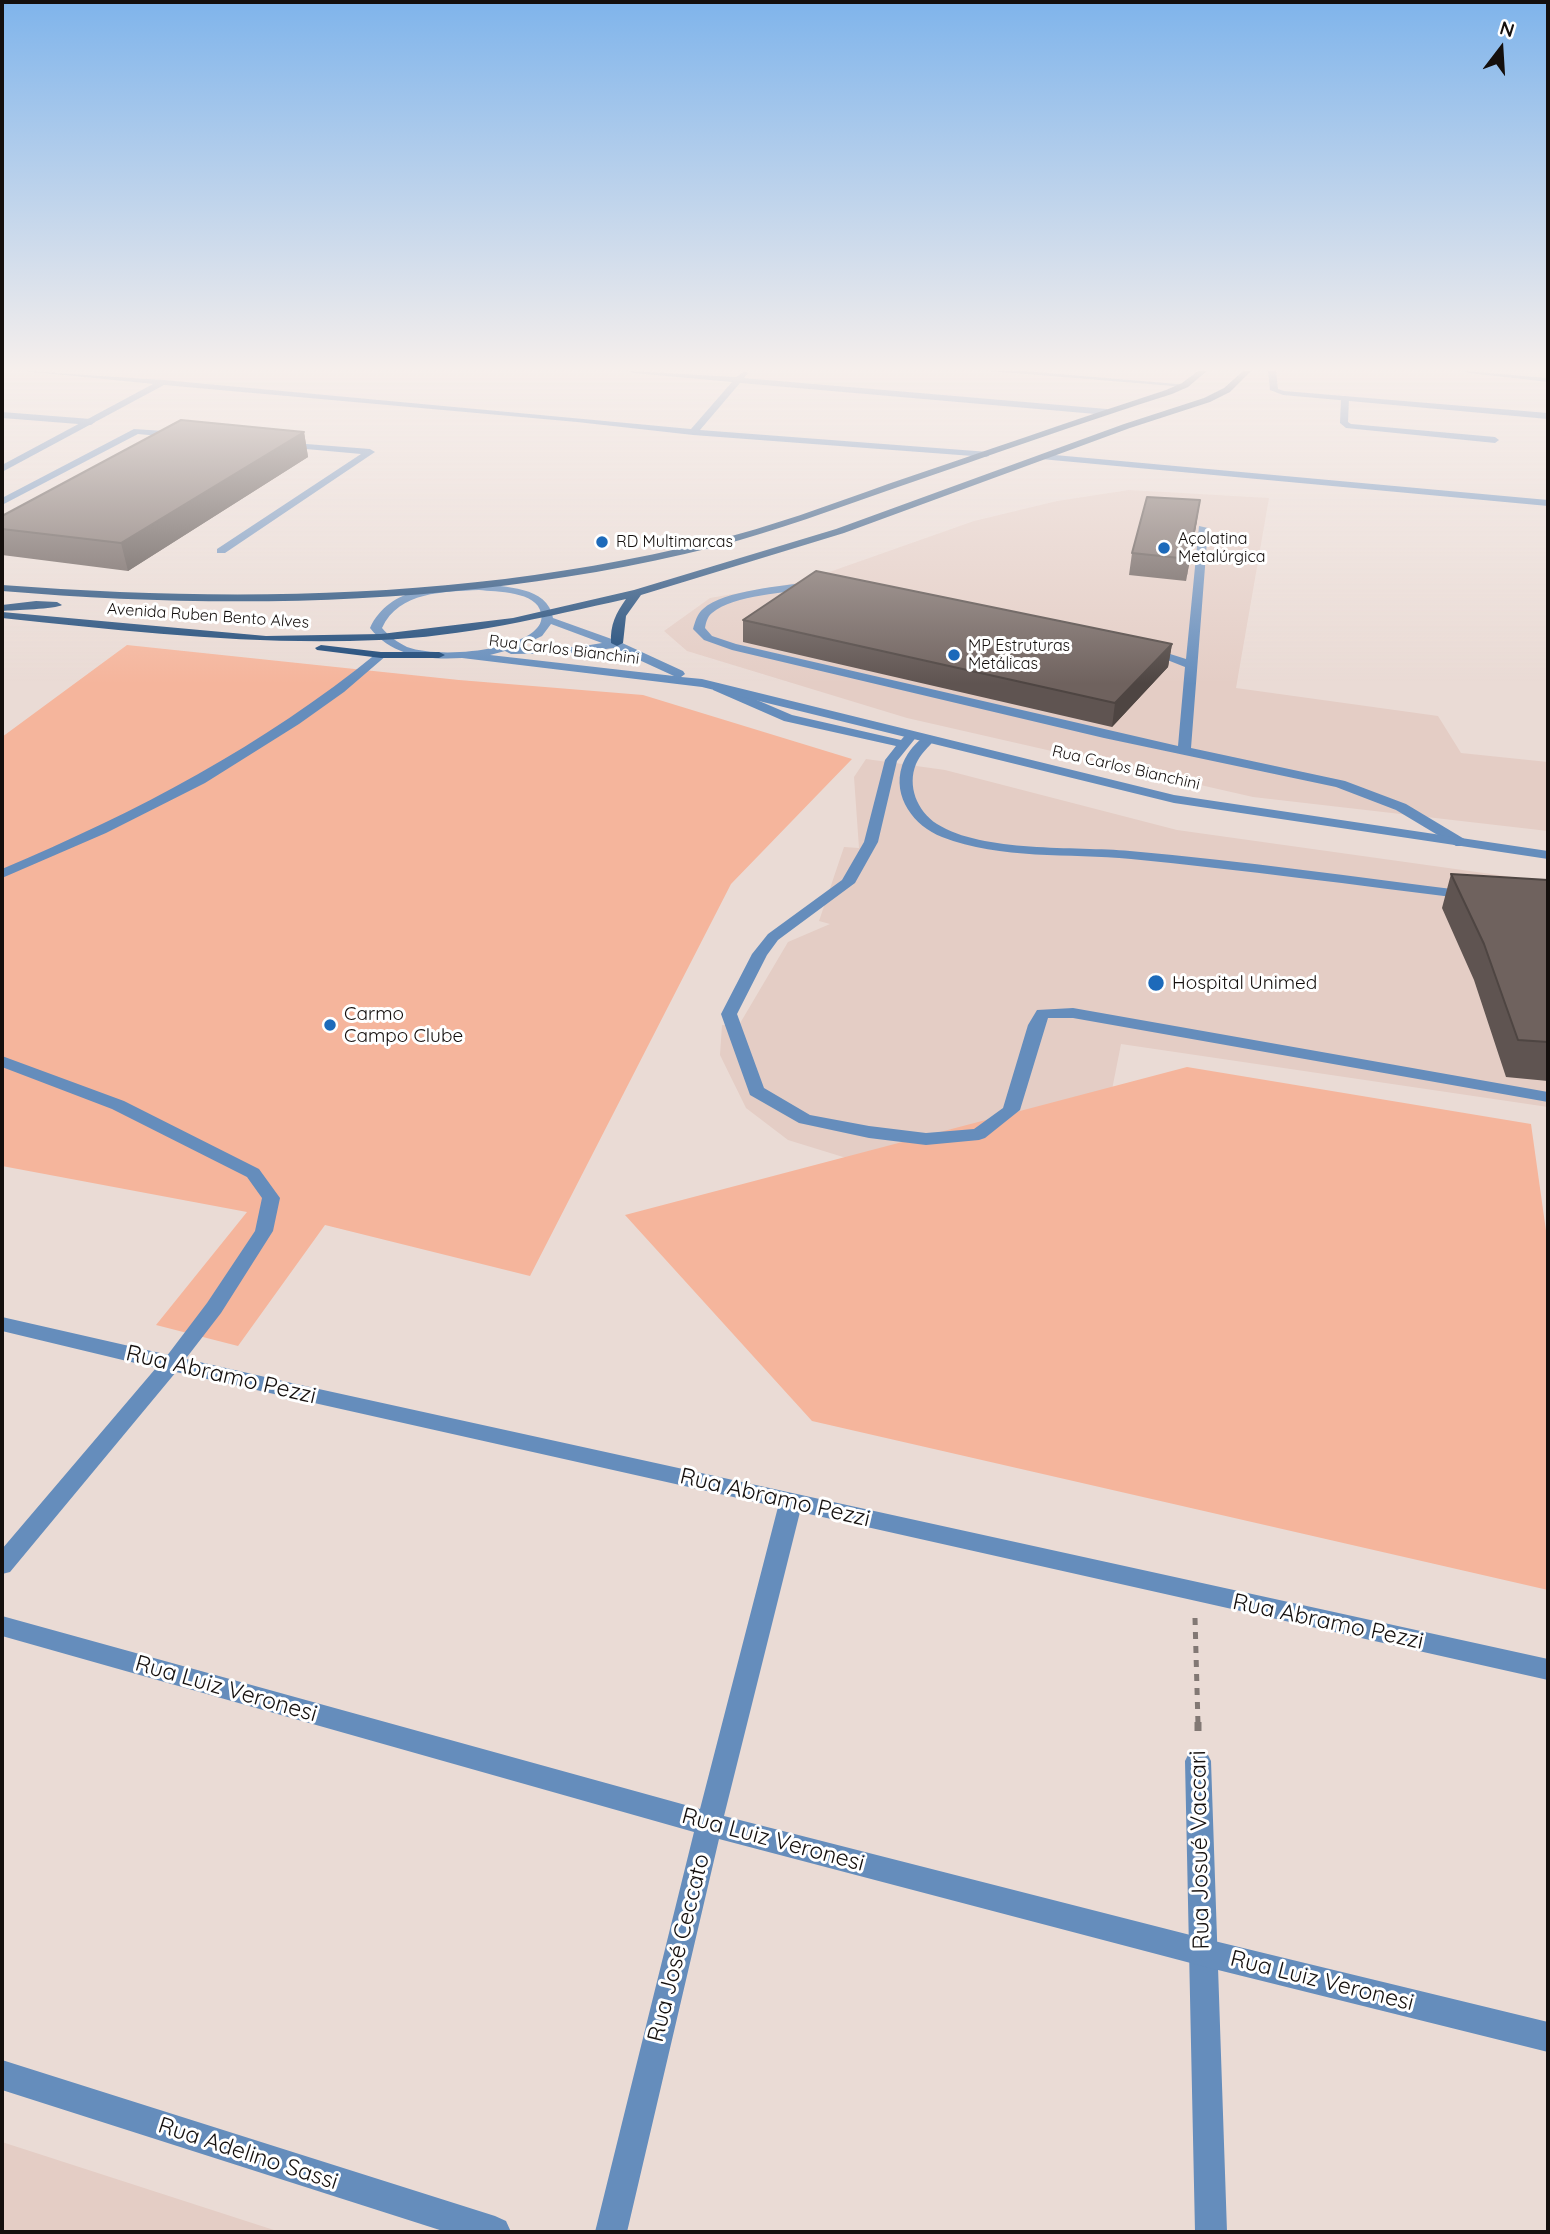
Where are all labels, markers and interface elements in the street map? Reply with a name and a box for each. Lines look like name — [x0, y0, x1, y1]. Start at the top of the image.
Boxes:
north arrow — [1466, 14, 1536, 84]
text: N — [1497, 15, 1517, 42]
place label: Açolatina Metalúrgica — [1178, 529, 1265, 567]
place label: RD Multimarcas — [616, 532, 733, 552]
marker: RD Multimarcas — [594, 534, 610, 550]
marker: Açolatina Metalúrgica — [1156, 540, 1172, 556]
street label: Avenida Ruben Bento Alves — [106, 599, 310, 633]
street label: Rua Carlos Bianchini — [488, 631, 640, 669]
place label: MP Estruturas Metálicas — [968, 636, 1070, 674]
marker: MP Estruturas Metálicas — [946, 647, 962, 663]
street label: Rua Carlos Bianchini — [1050, 742, 1202, 794]
place label: Hospital Unimed — [1172, 972, 1317, 994]
marker: Hospital Unimed — [1146, 973, 1166, 993]
place label: Carmo Campo Clube — [344, 1003, 463, 1047]
marker: Carmo Campo Clube — [322, 1017, 338, 1033]
street label: Rua Abramo Pezzi — [123, 1340, 319, 1410]
street label: Rua Abramo Pezzi — [677, 1463, 873, 1533]
street label: Rua Abramo Pezzi — [1230, 1588, 1426, 1656]
street label: Rua Luiz Veronesi — [132, 1650, 320, 1728]
street label: Rua Josué Vaccari — [1184, 1750, 1216, 1950]
street label: Rua Luiz Veronesi — [679, 1802, 867, 1878]
street label: Rua José Ceccato — [642, 1851, 716, 2045]
street label: Rua Luiz Veronesi — [1227, 1945, 1417, 2017]
street label: Rua Adelino Sassi — [155, 2112, 341, 2196]

